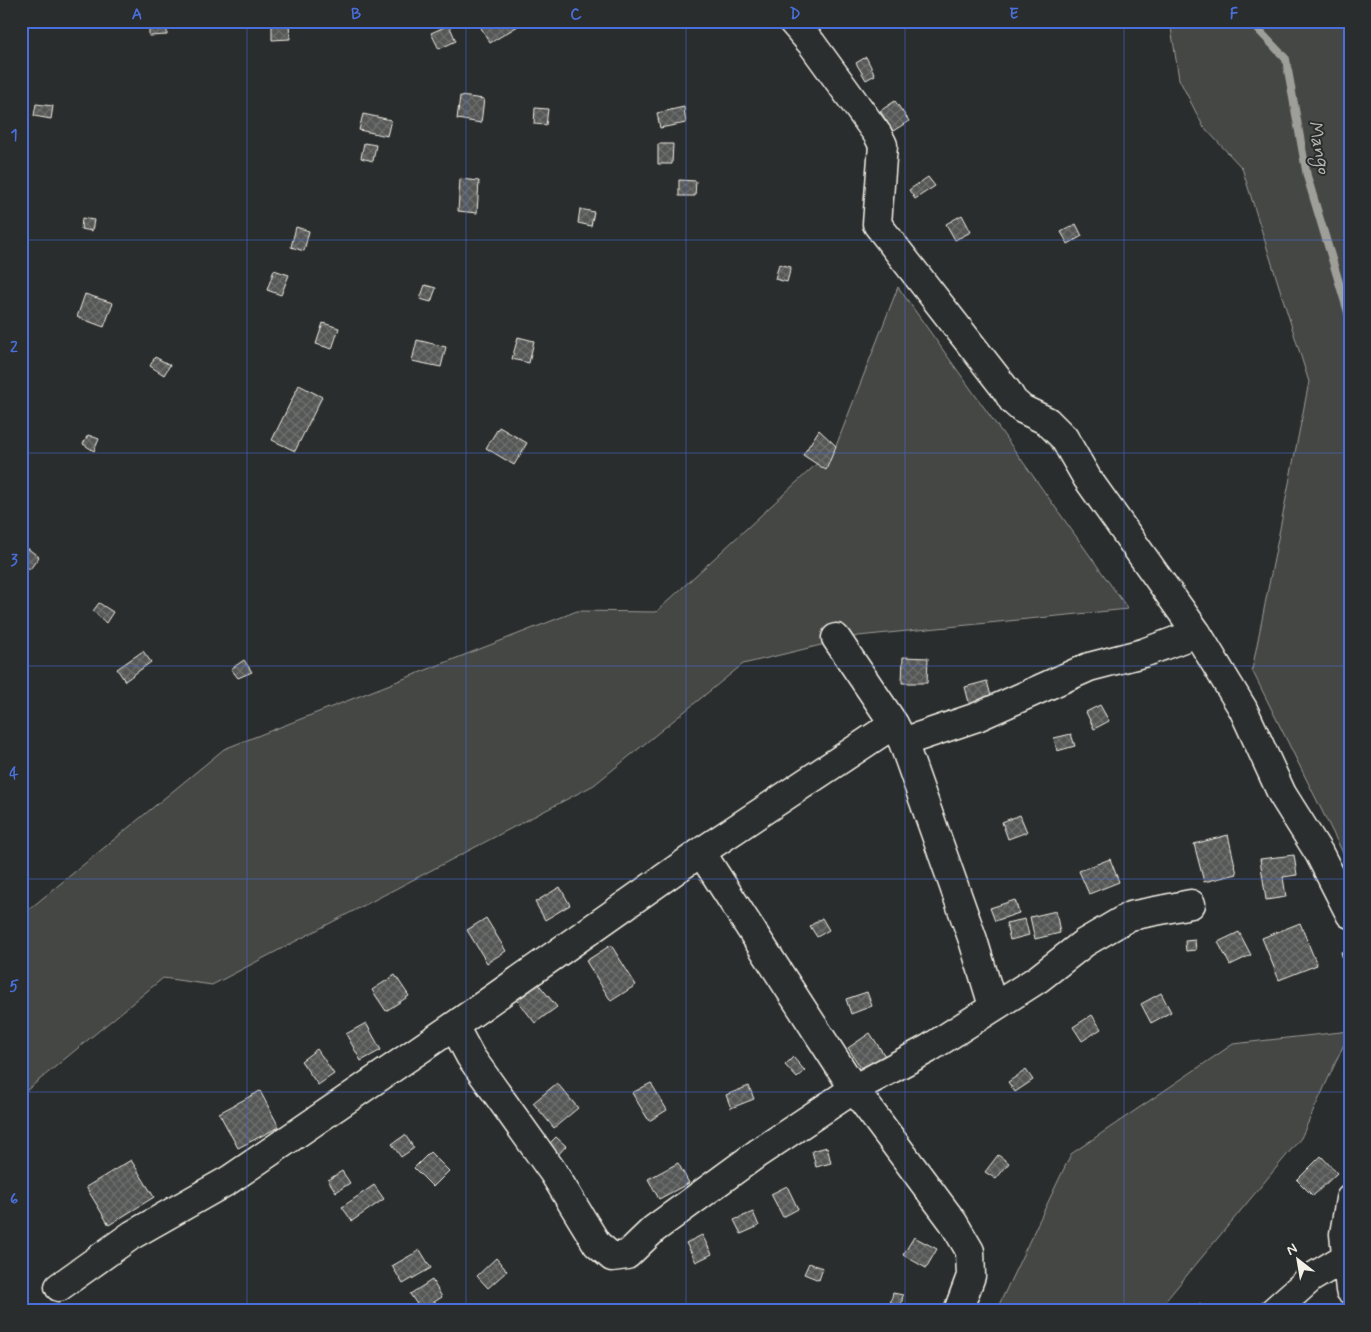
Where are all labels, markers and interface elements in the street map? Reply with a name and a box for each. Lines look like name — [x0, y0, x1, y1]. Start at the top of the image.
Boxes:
text: A — [132, 4, 142, 25]
text: B — [351, 4, 361, 25]
text: C — [570, 4, 582, 25]
text: D — [789, 4, 801, 25]
text: E — [1009, 4, 1019, 25]
text: F — [1230, 4, 1239, 25]
water label: Mango — [1300, 118, 1337, 178]
text: 1 — [10, 125, 18, 146]
text: 2 — [10, 337, 18, 358]
text: 3 — [10, 550, 18, 571]
text: 4 — [9, 763, 19, 784]
text: 5 — [9, 976, 19, 997]
text: 6 — [10, 1189, 18, 1210]
north arrow — [1274, 1234, 1324, 1284]
text: N — [1283, 1240, 1300, 1260]

